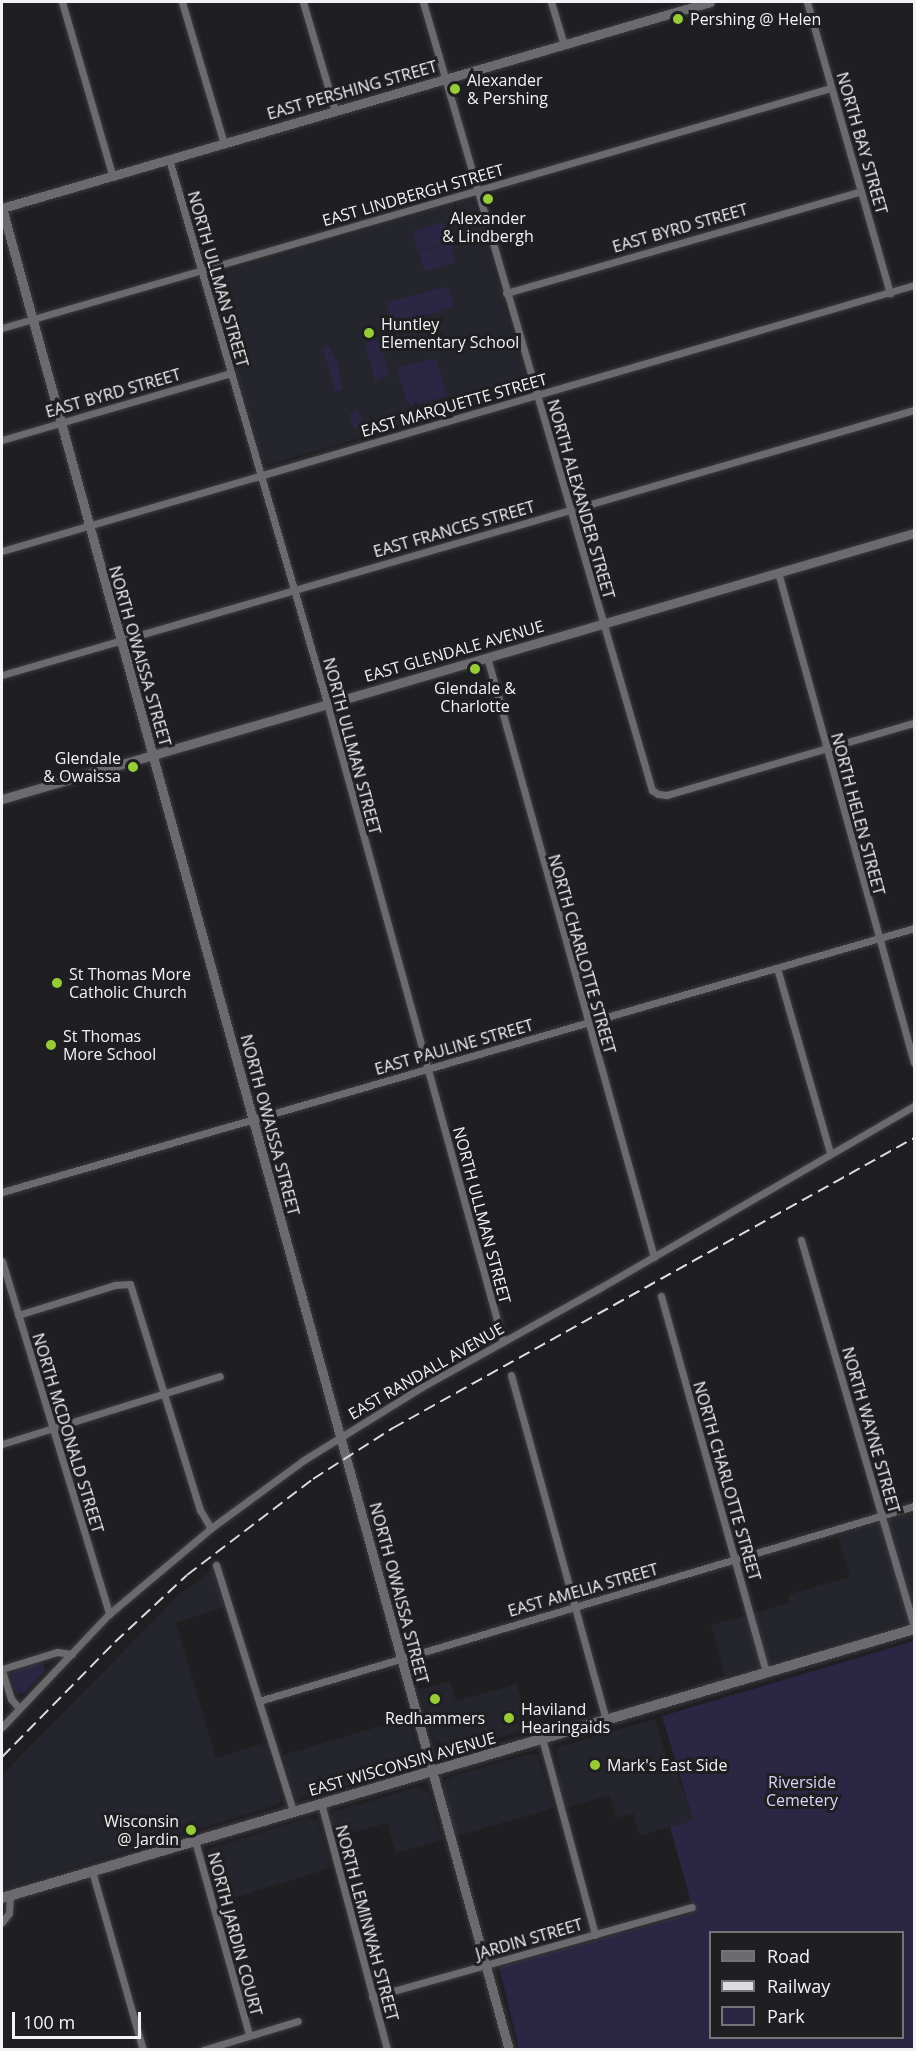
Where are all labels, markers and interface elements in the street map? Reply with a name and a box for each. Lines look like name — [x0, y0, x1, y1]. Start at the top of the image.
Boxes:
place label: Pershing @ Helen — [690, 9, 821, 29]
marker: Pershing @ Helen — [671, 12, 685, 26]
street label: EAST PERSHING STREET — [265, 57, 439, 123]
place label: Alexander & Pershing — [467, 70, 548, 108]
street label: NORTH BAY STREET — [833, 70, 891, 216]
marker: Alexander & Pershing — [448, 82, 462, 96]
street label: EAST LINDBERGH STREET — [320, 160, 506, 230]
street label: NORTH ULLMAN STREET — [184, 189, 252, 369]
marker: Alexander & Lindbergh — [481, 192, 495, 206]
street label: EAST BYRD STREET — [610, 200, 750, 256]
place label: Alexander & Lindbergh — [442, 208, 534, 246]
place label: Huntley Elementary School — [381, 314, 519, 352]
marker: Huntley Elementary School — [362, 326, 376, 340]
street label: EAST BYRD STREET — [43, 365, 183, 421]
street label: EAST MARQUETTE STREET — [359, 369, 549, 441]
street label: NORTH ALEXANDER STREET — [543, 397, 619, 601]
street label: EAST FRANCES STREET — [371, 497, 537, 561]
street label: NORTH OWAISSA STREET — [105, 564, 175, 748]
street label: EAST GLENDALE AVENUE — [362, 616, 546, 686]
street label: NORTH ULLMAN STREET — [319, 655, 385, 837]
marker: Glendale & Charlotte — [468, 662, 482, 676]
place label: Glendale & Charlotte — [434, 678, 516, 716]
street label: NORTH HELEN STREET — [827, 731, 889, 897]
place label: Glendale & Owaissa — [43, 748, 121, 786]
marker: Glendale & Owaissa — [126, 760, 140, 774]
street label: NORTH CHARLOTTE STREET — [544, 852, 620, 1056]
place label: St Thomas More Catholic Church — [69, 964, 191, 1002]
marker: St Thomas More Catholic Church — [50, 976, 64, 990]
street label: EAST PAULINE STREET — [372, 1015, 536, 1079]
place label: St Thomas More School — [63, 1026, 156, 1064]
street label: NORTH OWAISSA STREET — [237, 1032, 303, 1218]
marker: St Thomas More School — [44, 1038, 58, 1052]
street label: NORTH ULLMAN STREET — [449, 1124, 515, 1306]
street label: EAST RANDALL AVENUE — [345, 1319, 507, 1423]
street label: NORTH MCDONALD STREET — [28, 1331, 108, 1535]
street label: NORTH WAYNE STREET — [838, 1345, 904, 1515]
street label: NORTH CHARLOTTE STREET — [689, 1379, 765, 1583]
street label: NORTH OWAISSA STREET — [366, 1500, 432, 1686]
street label: EAST AMELIA STREET — [506, 1559, 660, 1621]
marker: Redhammers — [428, 1692, 442, 1706]
place label: Haviland Hearingaids — [521, 1699, 610, 1737]
place label: Redhammers — [385, 1708, 485, 1728]
marker: Haviland Hearingaids — [502, 1711, 516, 1725]
street label: EAST WISCONSIN AVENUE — [306, 1728, 498, 1800]
place label: Mark's East Side — [607, 1755, 727, 1775]
marker: Mark's East Side — [588, 1758, 602, 1772]
park label: Riverside Cemetery — [766, 1772, 838, 1810]
place label: Wisconsin @ Jardin — [104, 1811, 179, 1849]
marker: Wisconsin @ Jardin — [184, 1823, 198, 1837]
street label: NORTH LEMINWAH STREET — [332, 1823, 402, 2023]
street label: NORTH JARDIN COURT — [204, 1850, 266, 2018]
street label: JARDIN STREET — [473, 1915, 585, 1963]
legend — [709, 1931, 904, 2039]
text: Road — [767, 1944, 810, 1968]
text: Railway — [767, 1974, 830, 1998]
scale bar — [15, 2000, 144, 2038]
text: Park — [767, 2004, 805, 2028]
text: 100 m — [23, 2010, 75, 2034]

